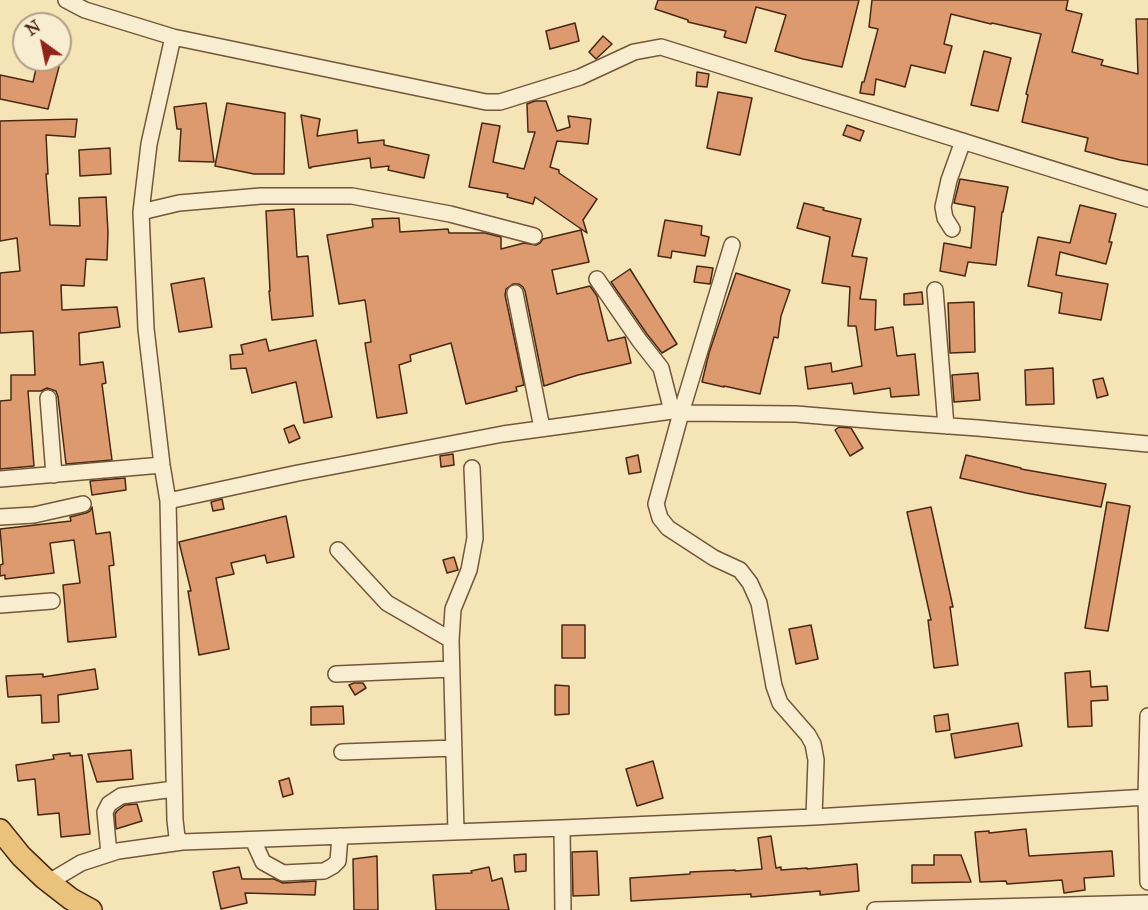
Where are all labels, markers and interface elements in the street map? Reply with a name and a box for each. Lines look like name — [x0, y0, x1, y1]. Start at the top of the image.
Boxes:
north arrow — [12, 12, 72, 72]
text: N — [22, 17, 44, 40]

